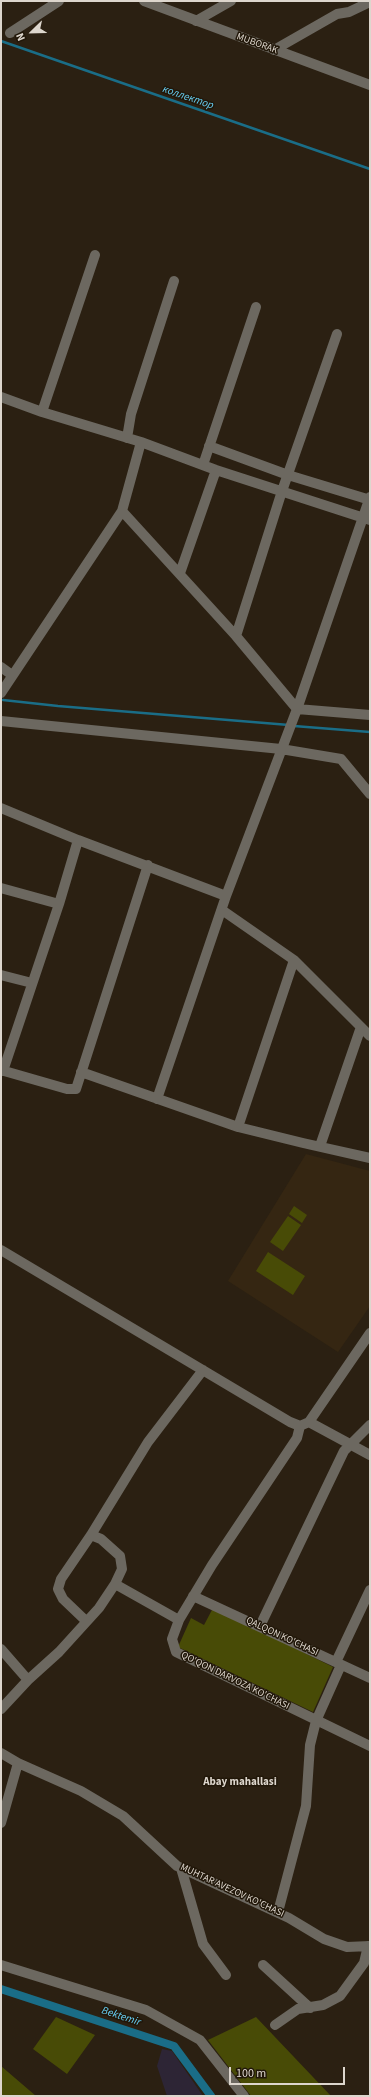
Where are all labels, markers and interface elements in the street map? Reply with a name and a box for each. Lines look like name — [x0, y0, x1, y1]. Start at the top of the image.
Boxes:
north arrow — [12, 12, 52, 52]
text: N — [12, 31, 29, 43]
street label: MUBORAK — [235, 31, 279, 57]
water label: коллектор — [161, 83, 215, 113]
street label: QALQON KO'CHASI — [244, 1615, 320, 1659]
street label: QO'QON DARVOZA KO'CHASI — [179, 1649, 291, 1713]
district label: Abay mahallasi — [203, 1776, 277, 1790]
street label: MUHTAR AVEZOV KO'CHASI — [178, 1862, 286, 1920]
water label: Bektemir — [100, 2004, 142, 2030]
scale bar — [231, 2059, 347, 2085]
text: 100 m — [236, 2065, 266, 2082]

